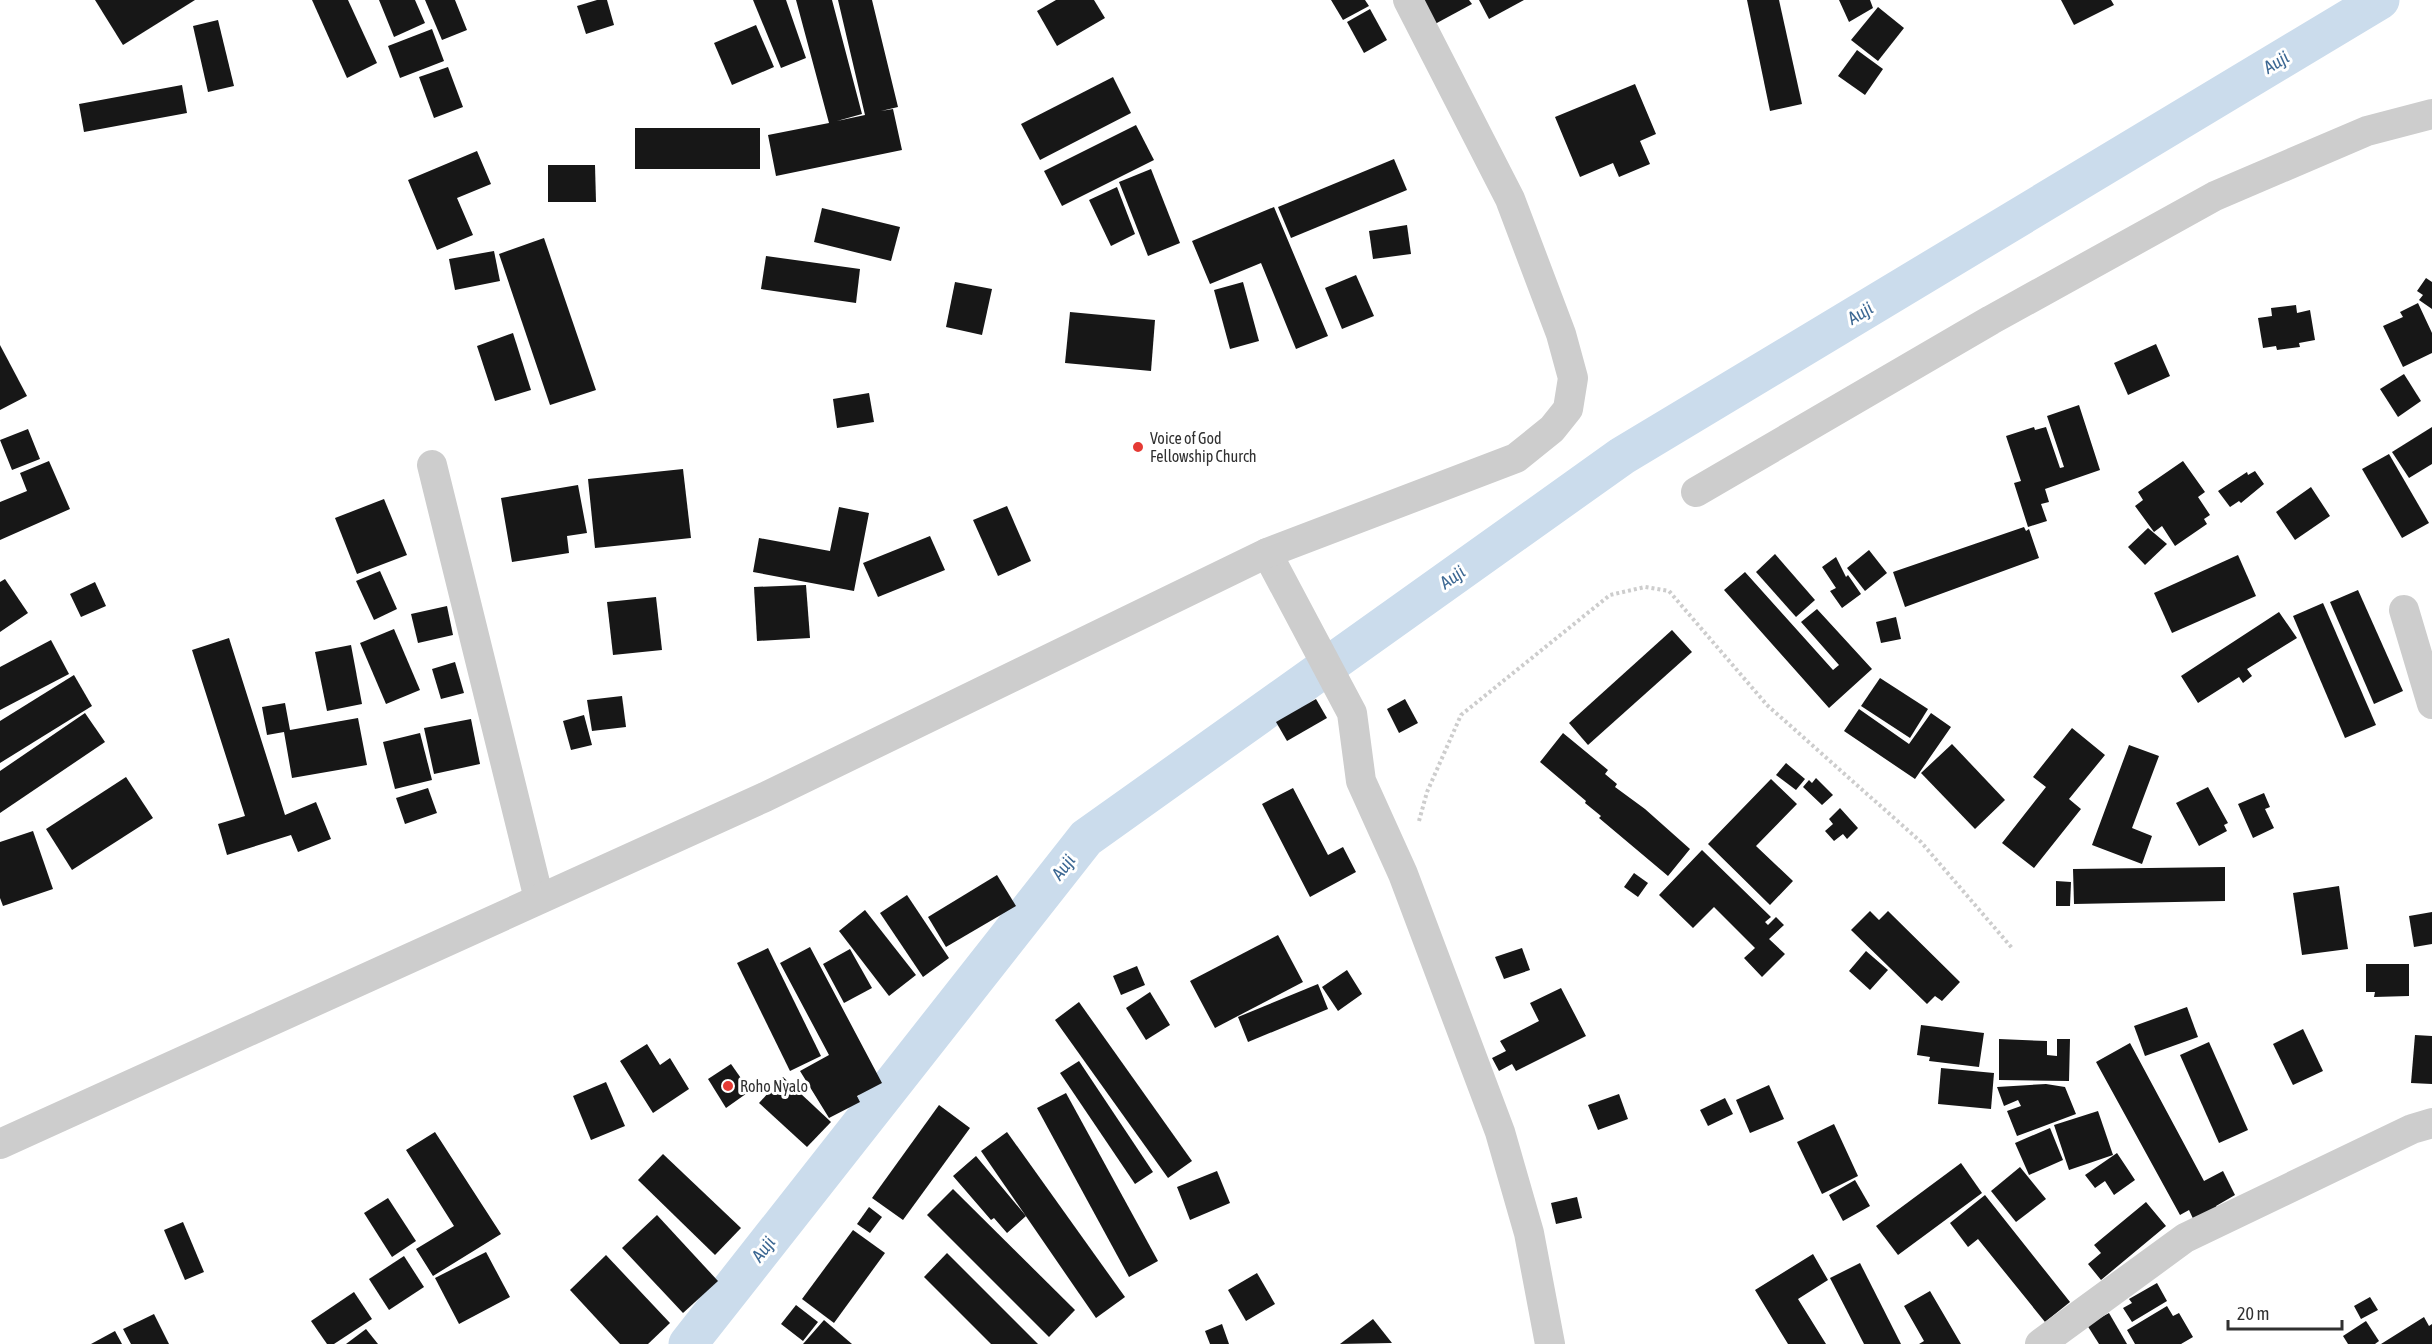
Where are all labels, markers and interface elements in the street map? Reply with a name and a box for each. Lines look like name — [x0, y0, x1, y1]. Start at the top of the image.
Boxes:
water label: Auji — [2259, 46, 2292, 78]
water label: Auji — [1843, 297, 1876, 329]
place label: Voice of God Fellowship Church — [1150, 429, 1257, 466]
marker: Voice of God Fellowship Church — [1131, 440, 1145, 454]
water label: Auji — [1435, 561, 1469, 594]
water label: Auji — [1046, 850, 1079, 884]
place label: Roho Nyalo — [740, 1077, 808, 1096]
marker: Roho Nyalo — [721, 1079, 735, 1093]
water label: Auji — [746, 1232, 779, 1266]
scale bar — [2228, 1293, 2342, 1331]
text: 20 m — [2237, 1303, 2269, 1324]

